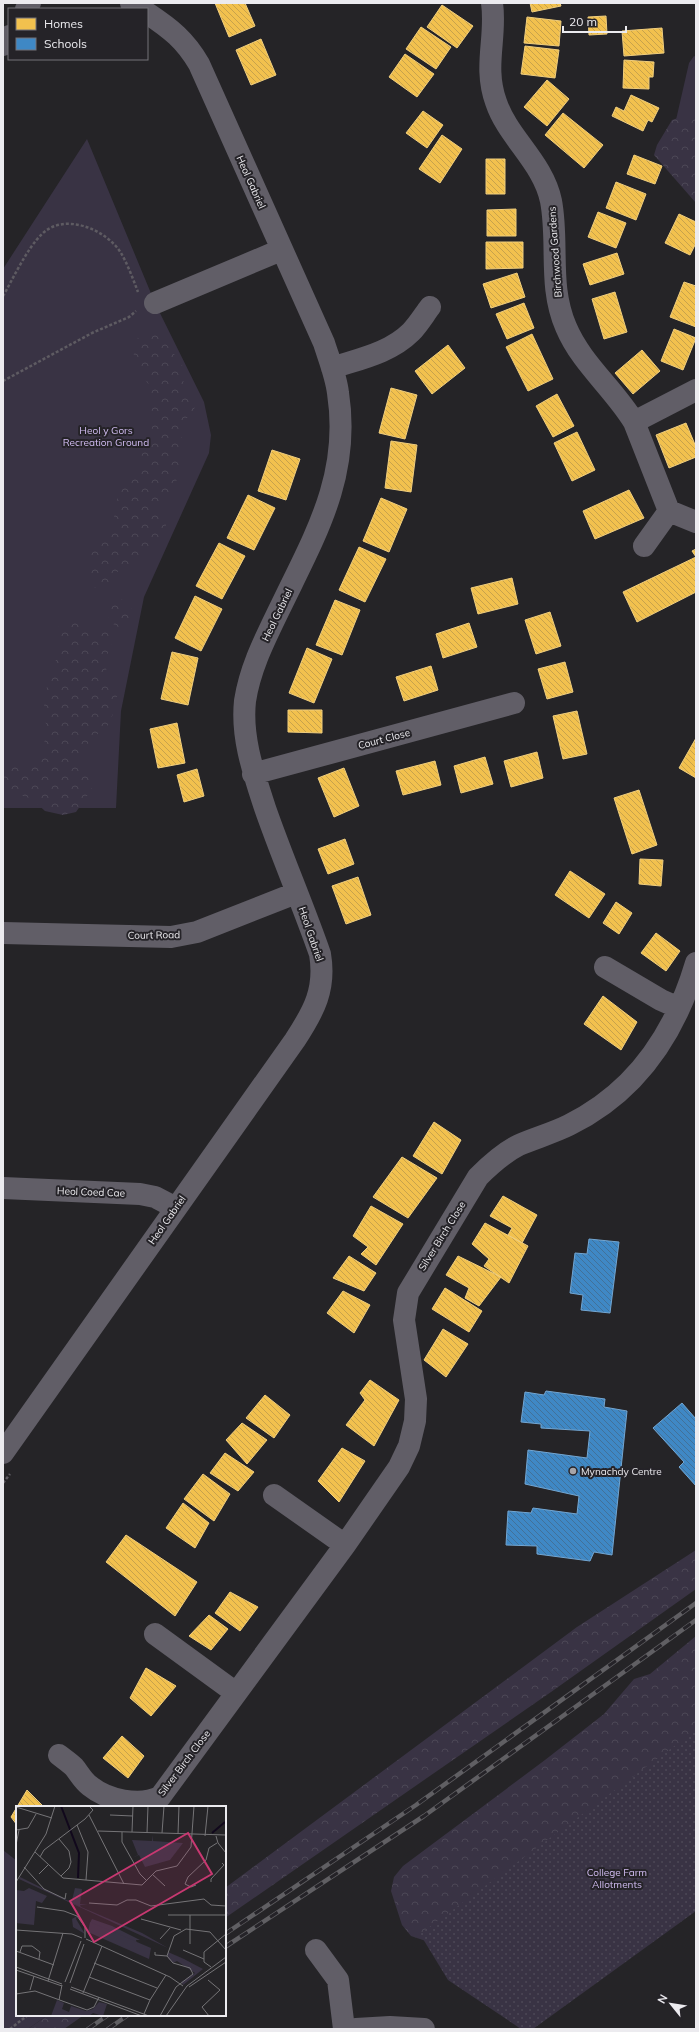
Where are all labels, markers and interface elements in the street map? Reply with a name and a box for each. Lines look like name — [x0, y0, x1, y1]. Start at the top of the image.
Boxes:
legend — [8, 8, 148, 60]
scale bar — [563, 8, 626, 34]
text: 20 m — [569, 14, 597, 29]
text: Homes — [44, 16, 83, 31]
text: Schools — [44, 36, 87, 51]
street label: Heol Gabriel — [233, 153, 269, 211]
street label: Birchwood Gardens — [545, 206, 565, 298]
park label: Heol y Gors Recreation Ground — [63, 424, 149, 449]
street label: Heol Gabriel — [259, 587, 295, 643]
street label: Court Close — [357, 726, 411, 752]
street label: Heol Gabriel — [296, 905, 326, 963]
street label: Court Road — [128, 928, 180, 942]
street label: Heol Coed Cae — [57, 1184, 125, 1200]
street label: Heol Gabriel — [145, 1193, 189, 1247]
street label: Silver Birch Close — [415, 1199, 469, 1273]
place label: Mynachdy Centre — [581, 1465, 662, 1478]
marker: Mynachdy Centre — [568, 1466, 578, 1476]
street label: Silver Birch Close — [155, 1727, 213, 1799]
inset map — [16, 1806, 226, 2016]
park label: College Farm Allotments — [587, 1866, 647, 1891]
north arrow — [651, 1984, 691, 2024]
text: N — [654, 1992, 670, 2006]

